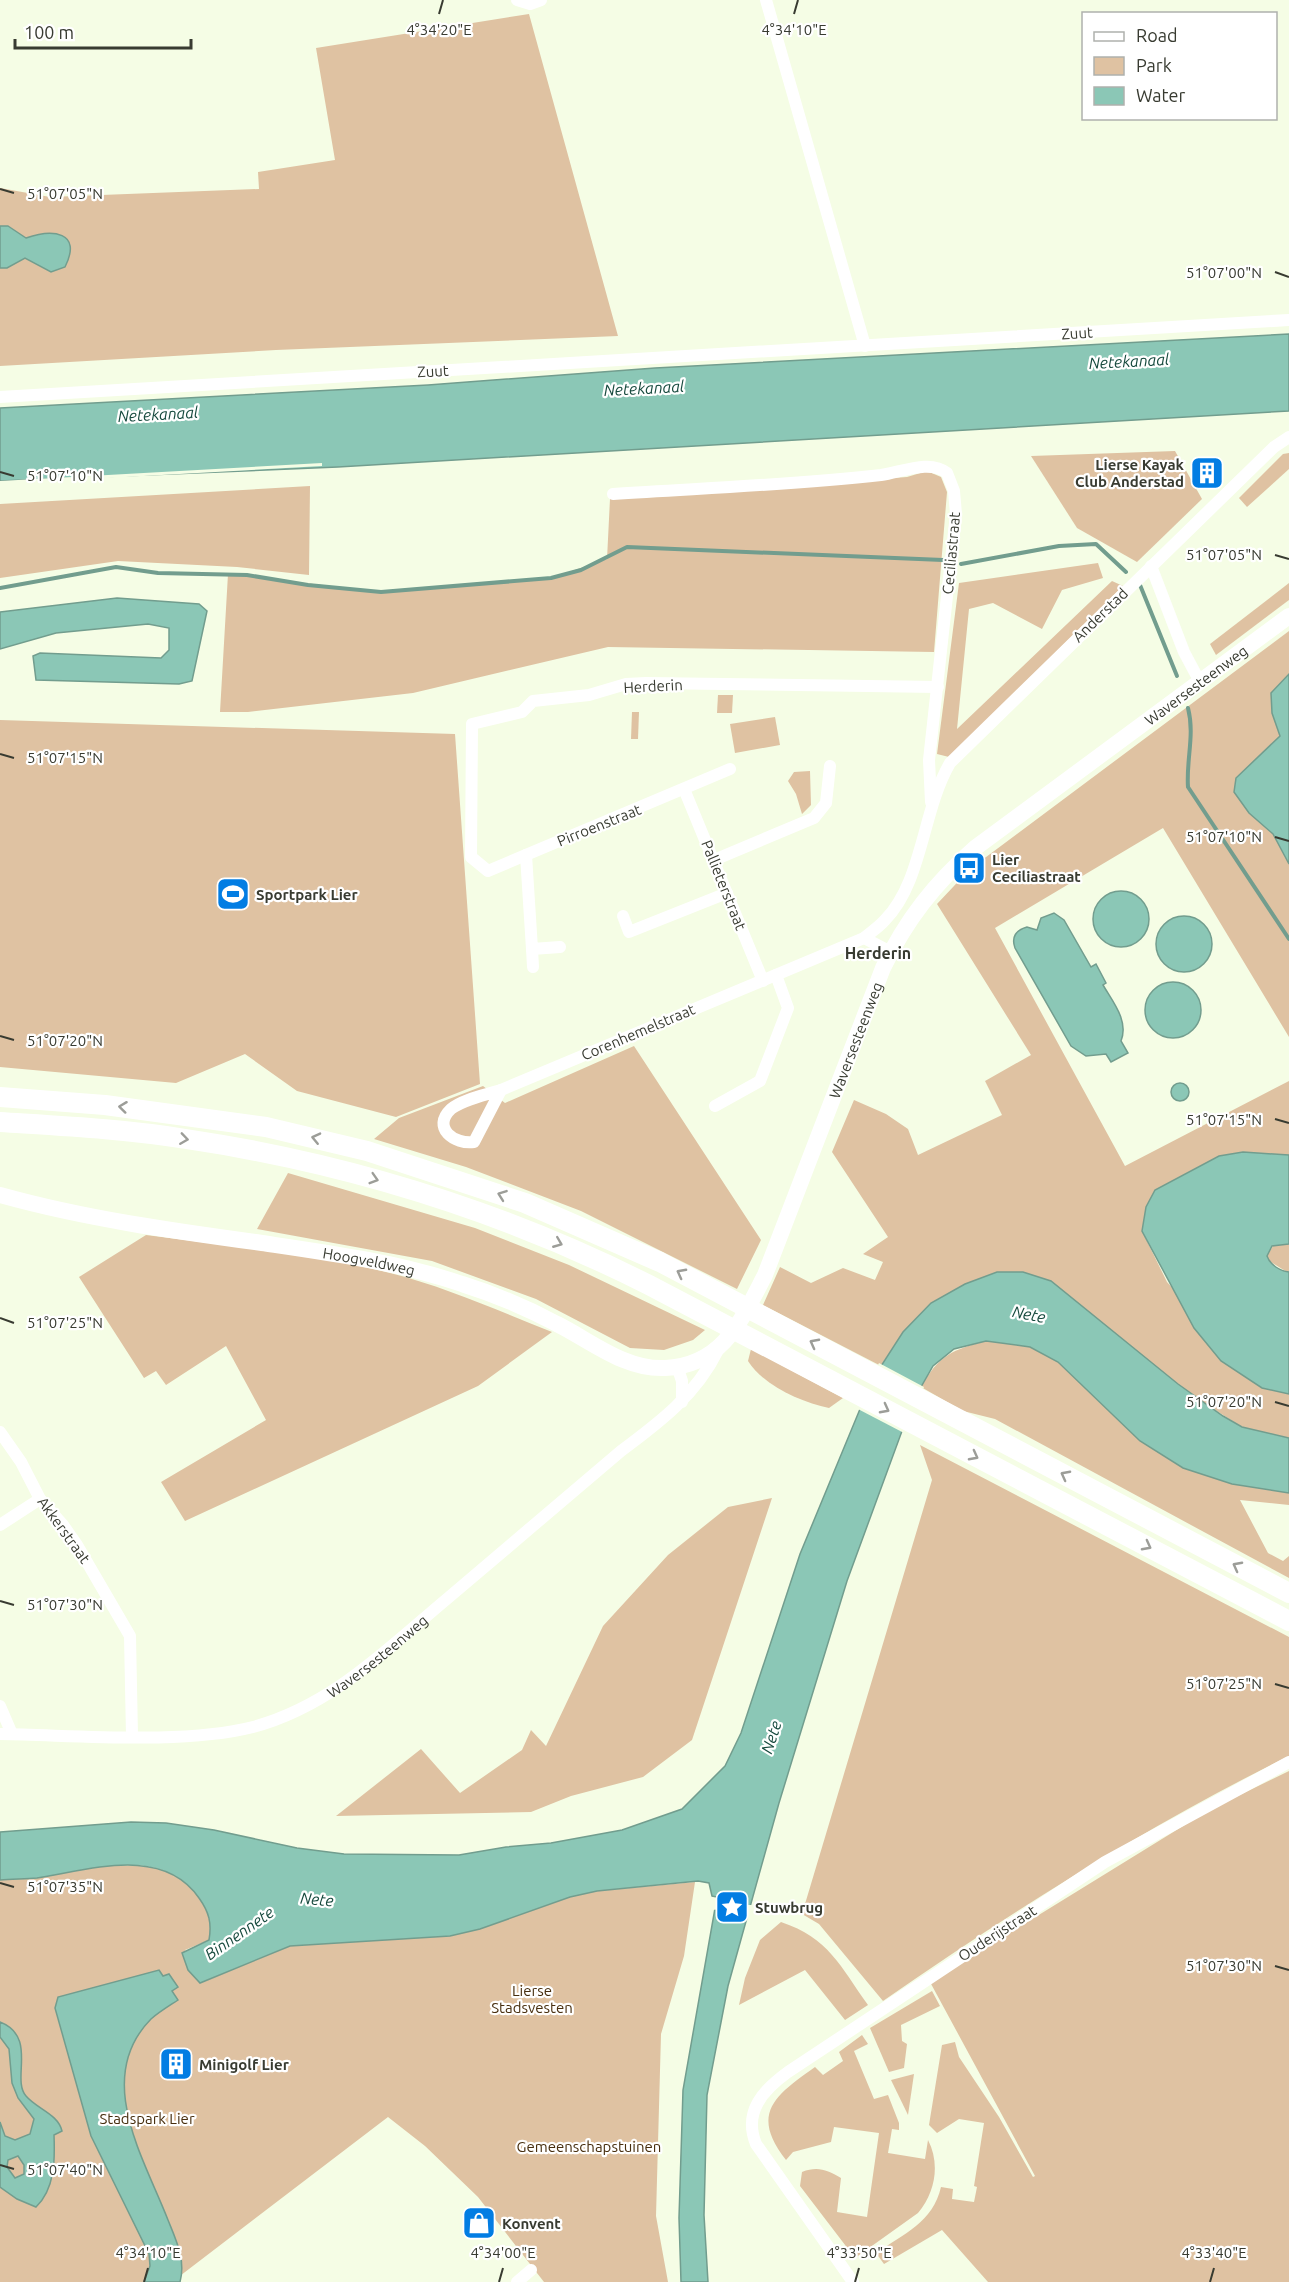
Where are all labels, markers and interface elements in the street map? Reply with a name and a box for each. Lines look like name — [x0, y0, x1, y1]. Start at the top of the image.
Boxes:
scale bar — [15, 12, 190, 50]
legend — [1082, 12, 1277, 120]
text: 4°34'20"E — [406, 21, 472, 38]
text: 4°34'10"E — [761, 21, 827, 38]
text: 100 m — [24, 22, 74, 42]
text: Road — [1136, 25, 1178, 45]
text: Park — [1136, 55, 1172, 75]
text: Water — [1136, 85, 1186, 105]
text: 51°07'05"N — [27, 185, 103, 202]
text: 51°07'00"N — [1186, 264, 1262, 281]
street label: Zuut — [1061, 323, 1093, 343]
water label: Netekanaal — [1088, 350, 1170, 372]
street label: Zuut — [417, 362, 449, 380]
water label: Netekanaal — [603, 377, 685, 399]
water label: Netekanaal — [117, 403, 199, 425]
building icon: Lierse Kayak Club Anderstad — [1189, 455, 1225, 491]
place label: Lierse Kayak Club Anderstad — [1075, 456, 1185, 490]
text: 51°07'10"N — [27, 467, 103, 484]
street label: Ceciliastraat — [939, 511, 963, 595]
text: 51°07'05"N — [1186, 546, 1262, 563]
street label: Anderstad — [1069, 585, 1131, 645]
street label: Waversesteenweg — [1141, 641, 1250, 728]
street label: Herderin — [623, 676, 683, 696]
text: 51°07'15"N — [27, 749, 103, 766]
street label: Pirroenstraat — [555, 800, 644, 850]
text: 51°07'10"N — [1186, 828, 1262, 845]
street label: Pallieterstraat — [698, 838, 750, 933]
bus stop icon: Lier Ceciliastraat — [951, 850, 987, 886]
place label: Lier Ceciliastraat — [992, 851, 1081, 885]
sports icon: Sportpark Lier — [215, 876, 251, 912]
place label: Sportpark Lier — [256, 886, 358, 903]
district label: Herderin — [845, 944, 911, 962]
street label: Waversesteenweg — [825, 979, 885, 1101]
street label: Corenhemelstraat — [579, 1000, 697, 1064]
text: 51°07'20"N — [27, 1032, 103, 1049]
one-way arrow — [119, 1101, 128, 1114]
text: 51°07'15"N — [1186, 1111, 1262, 1128]
one-way arrow — [179, 1132, 188, 1144]
one-way arrow — [311, 1132, 321, 1145]
one-way arrow — [368, 1172, 379, 1184]
one-way arrow — [497, 1189, 508, 1202]
one-way arrow — [552, 1236, 563, 1248]
street label: Hoogveldweg — [322, 1244, 417, 1278]
one-way arrow — [676, 1269, 687, 1280]
water label: Nete — [1011, 1302, 1047, 1326]
text: 51°07'25"N — [27, 1314, 103, 1331]
one-way arrow — [810, 1339, 820, 1350]
text: 51°07'20"N — [1186, 1393, 1262, 1410]
one-way arrow — [879, 1402, 890, 1413]
one-way arrow — [968, 1448, 979, 1460]
one-way arrow — [1061, 1471, 1071, 1482]
street label: Akkerstraat — [34, 1493, 94, 1567]
one-way arrow — [1141, 1539, 1151, 1550]
one-way arrow — [1233, 1562, 1244, 1573]
text: 51°07'30"N — [27, 1596, 103, 1613]
street label: Waversesteenweg — [324, 1611, 431, 1701]
text: 51°07'25"N — [1186, 1675, 1262, 1692]
water label: Nete — [757, 1718, 785, 1756]
text: 51°07'35"N — [27, 1878, 103, 1895]
water label: Nete — [300, 1889, 334, 1909]
place icon: Stuwbrug — [714, 1889, 750, 1925]
place label: Stuwbrug — [755, 1899, 823, 1916]
street label: Ouderijstraat — [955, 1901, 1039, 1965]
water label: Binnennete — [201, 1903, 277, 1963]
text: 51°07'30"N — [1186, 1957, 1262, 1974]
park label: Lierse Stadsvesten — [491, 1982, 573, 2016]
building icon: Minigolf Lier — [158, 2046, 194, 2082]
place label: Minigolf Lier — [199, 2056, 290, 2073]
park label: Stadspark Lier — [99, 2110, 195, 2127]
park label: Gemeenschapstuinen — [517, 2138, 661, 2155]
text: 51°07'40"N — [27, 2161, 103, 2178]
shop icon: Konvent — [461, 2205, 497, 2241]
place label: Konvent — [502, 2215, 561, 2232]
text: 4°34'10"E — [115, 2244, 181, 2261]
text: 4°34'00"E — [470, 2244, 536, 2261]
text: 4°33'50"E — [826, 2244, 892, 2261]
text: 4°33'40"E — [1181, 2244, 1247, 2261]

